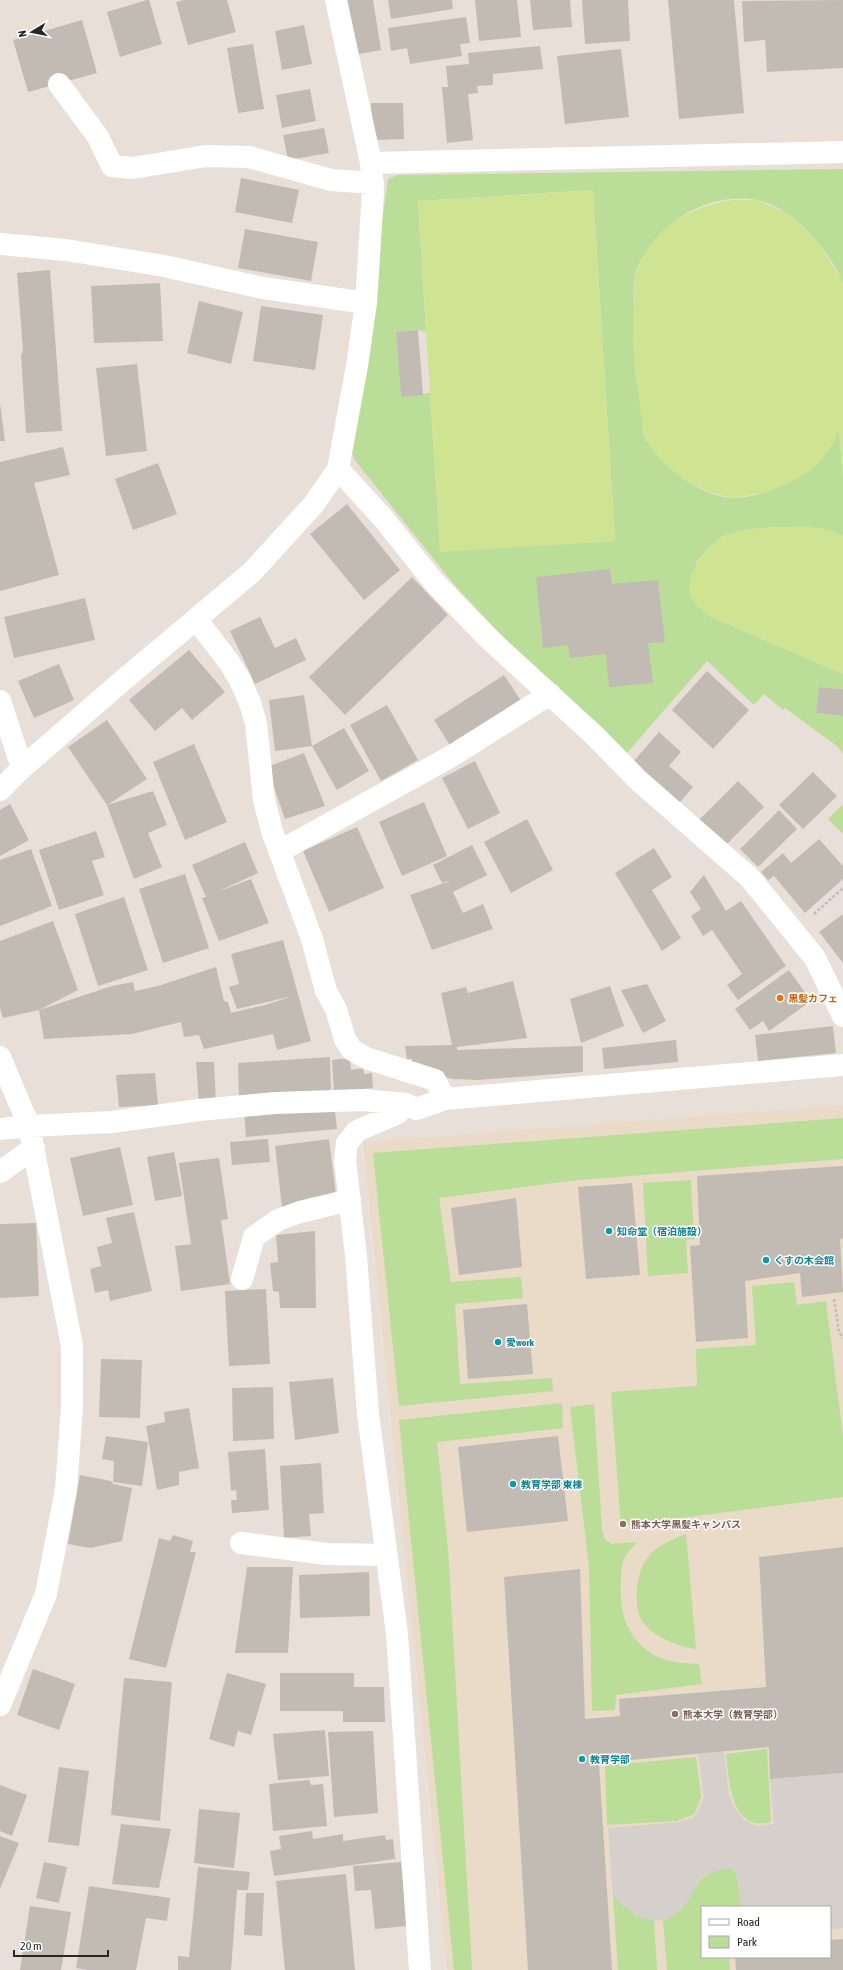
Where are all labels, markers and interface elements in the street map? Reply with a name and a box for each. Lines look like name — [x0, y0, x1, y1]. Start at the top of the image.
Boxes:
north arrow — [12, 12, 52, 52]
text: N — [16, 29, 29, 38]
marker: 黒髪カフェ — [775, 993, 785, 1003]
place label: 黒髪カフェ — [788, 993, 838, 1004]
marker: 知命堂（宿泊施設） — [604, 1226, 614, 1236]
place label: 知命堂（宿泊施設） — [617, 1226, 707, 1237]
marker: くすの木会館 — [761, 1255, 771, 1265]
place label: くすの木会館 — [774, 1255, 834, 1266]
marker: 愛work — [493, 1337, 503, 1347]
place label: 愛work — [506, 1337, 535, 1348]
marker: 教育学部 東棟 — [508, 1479, 518, 1489]
place label: 教育学部 東棟 — [521, 1479, 582, 1490]
marker: 熊本大学黒髪キャンパス — [618, 1519, 628, 1529]
place label: 熊本大学黒髪キャンパス — [631, 1519, 741, 1530]
marker: 熊本大学（教育学部） — [670, 1709, 680, 1719]
place label: 熊本大学（教育学部） — [683, 1709, 783, 1720]
marker: 教育学部 — [577, 1754, 587, 1764]
place label: 教育学部 — [590, 1754, 630, 1765]
legend — [701, 1906, 831, 1958]
text: Road — [737, 1915, 760, 1929]
scale bar — [14, 1932, 108, 1958]
text: Park — [737, 1935, 758, 1949]
text: 20 m — [20, 1939, 42, 1953]

